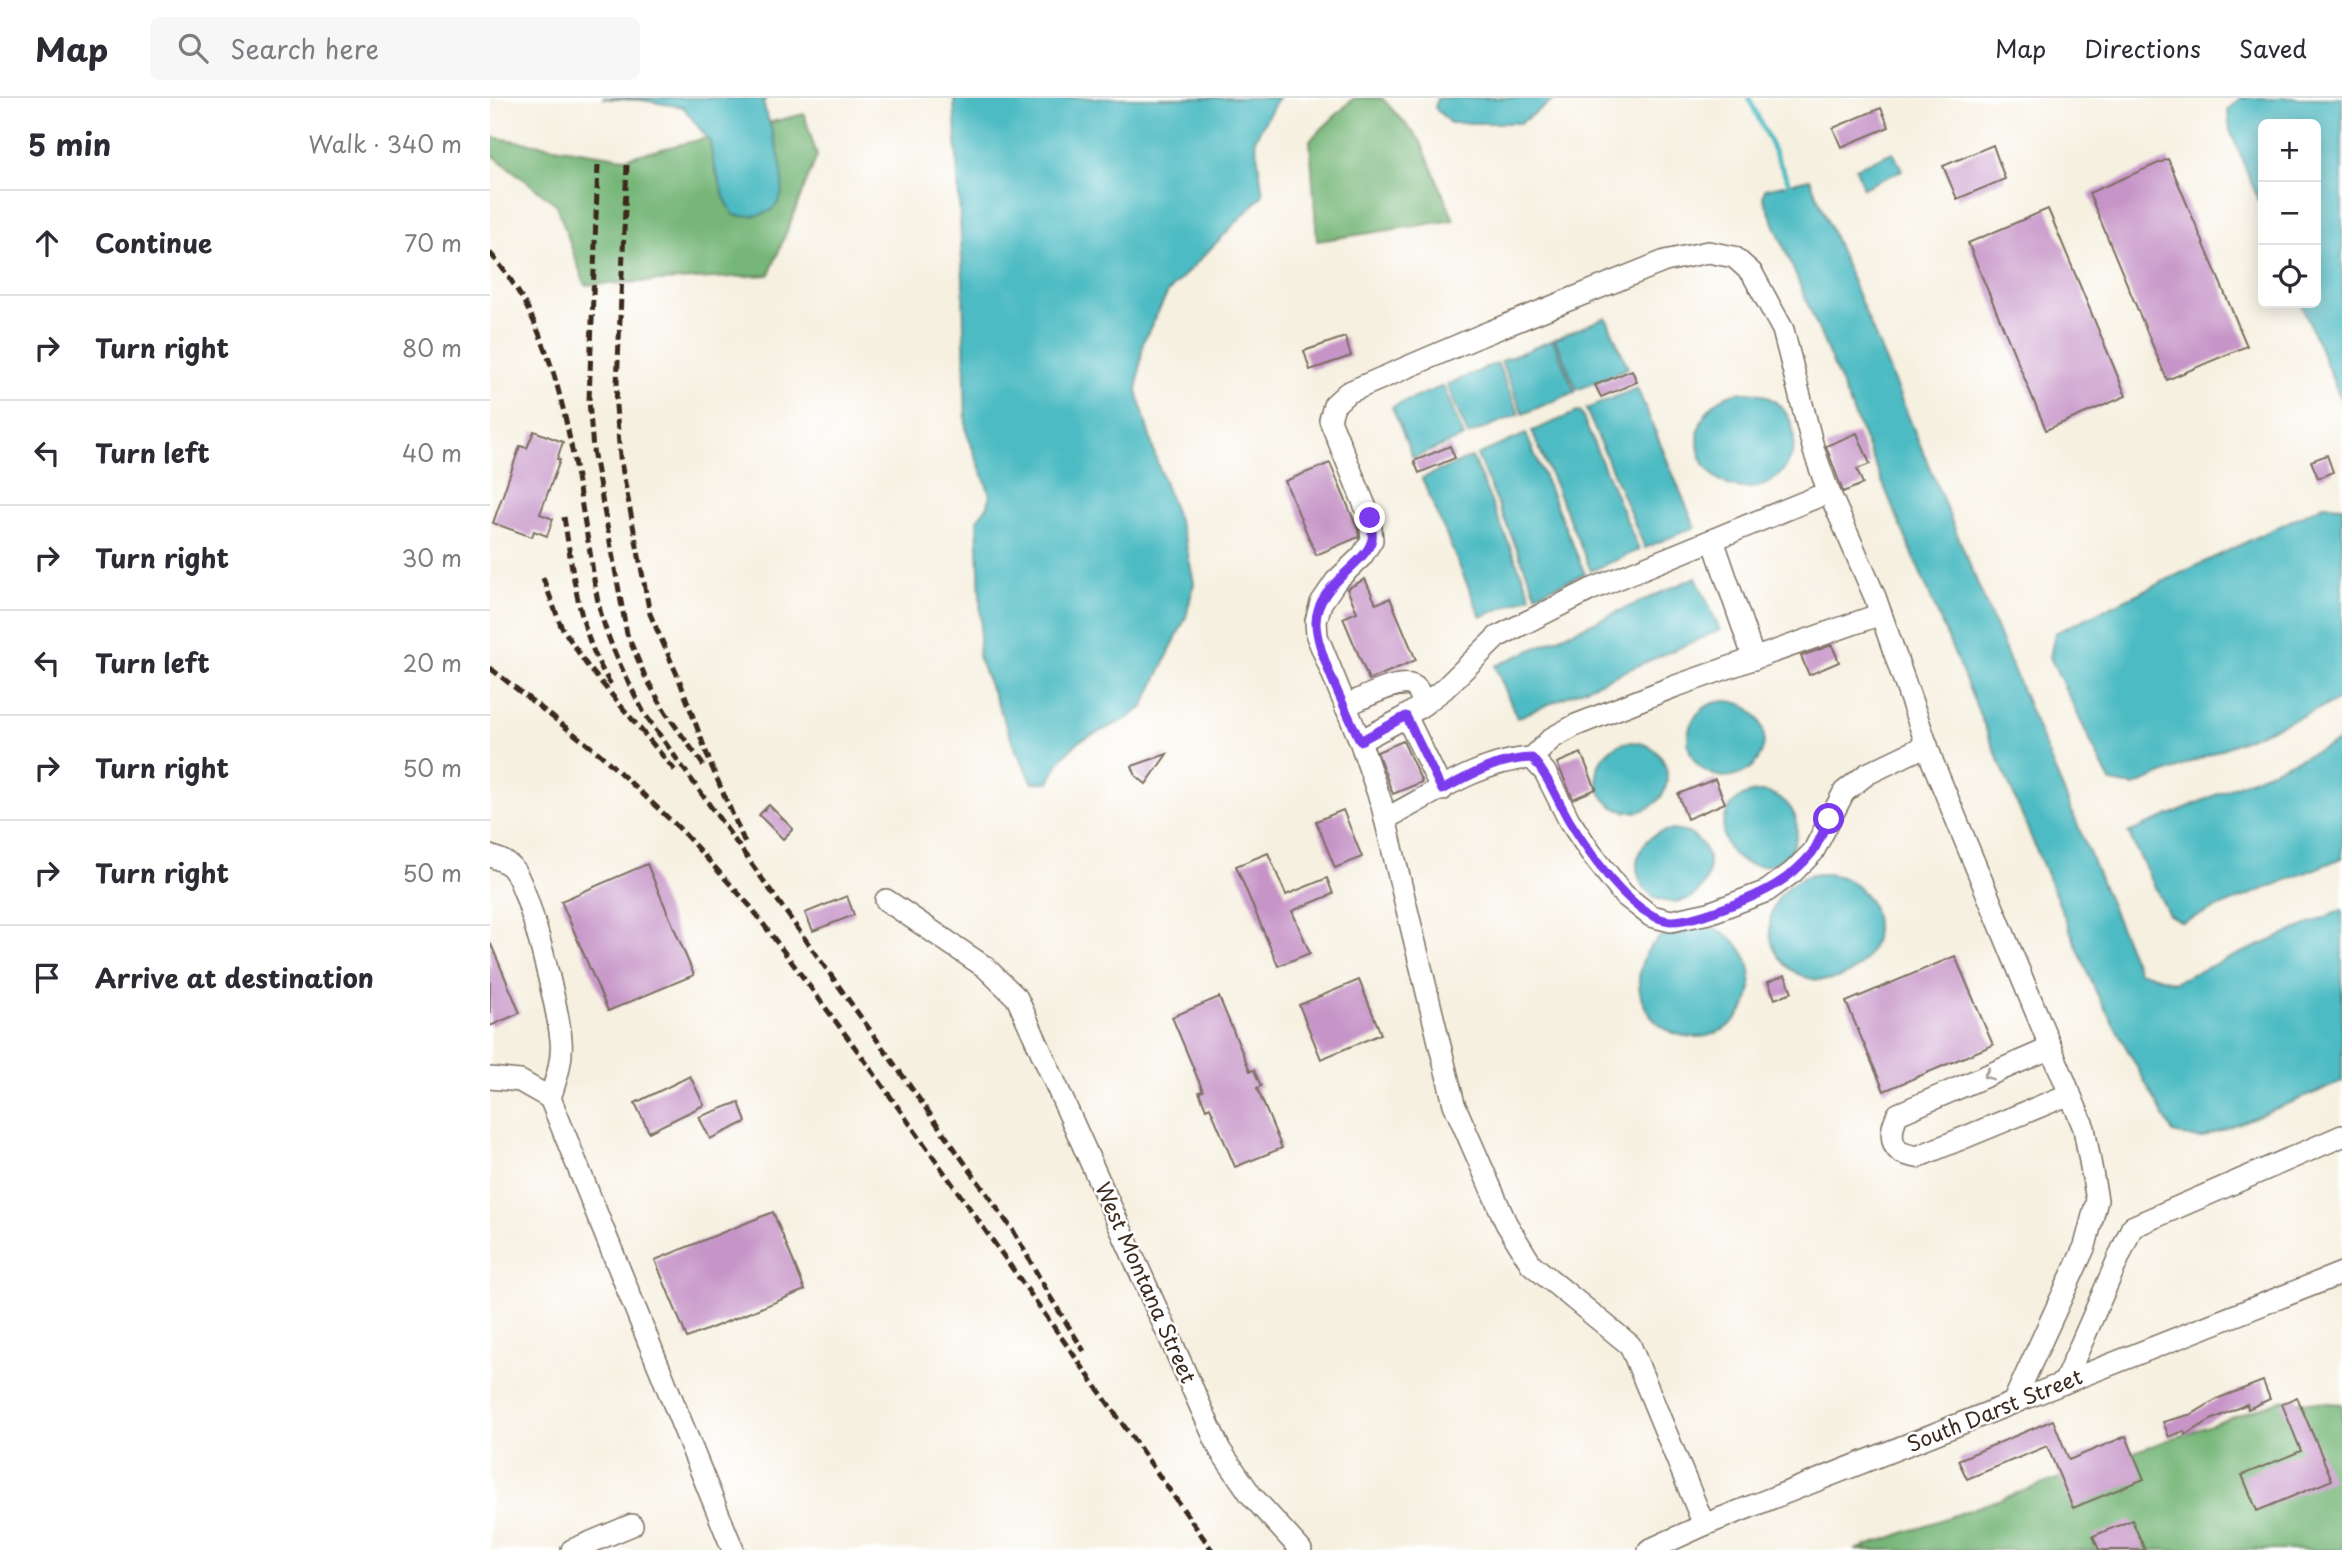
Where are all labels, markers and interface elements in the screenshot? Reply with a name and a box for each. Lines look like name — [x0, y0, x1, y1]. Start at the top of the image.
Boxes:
search box — [150, 17, 640, 80]
text: Map — [35, 23, 108, 73]
icon: search — [174, 29, 212, 67]
text: Search here — [230, 29, 379, 68]
text: Map — [1995, 30, 2046, 66]
text: Directions — [2084, 30, 2201, 66]
text: Saved — [2239, 30, 2307, 66]
map controls — [2258, 119, 2321, 308]
button: + — [2258, 119, 2321, 182]
text: 5 min — [28, 121, 111, 166]
text: Walk · 340 m — [309, 126, 462, 161]
button: − — [2258, 182, 2321, 245]
text: Continue — [95, 223, 212, 262]
icon: ahead — [28, 224, 66, 262]
text: 70 m — [404, 225, 462, 260]
button: locate — [2258, 245, 2321, 308]
text: Turn right — [95, 328, 229, 367]
icon: right — [28, 329, 66, 367]
text: 80 m — [402, 330, 462, 365]
text: Turn left — [95, 433, 210, 472]
icon: left — [28, 434, 66, 472]
text: 40 m — [402, 435, 462, 470]
route end — [1354, 502, 1385, 533]
text: Turn right — [95, 538, 229, 577]
icon: right — [28, 539, 66, 577]
text: 30 m — [401, 540, 462, 575]
text: Turn left — [95, 643, 210, 682]
icon: left — [28, 644, 66, 682]
text: 20 m — [403, 645, 462, 680]
text: Turn right — [95, 748, 229, 787]
icon: right — [28, 749, 66, 787]
text: 50 m — [402, 750, 462, 785]
route start — [1813, 803, 1844, 834]
text: Turn right — [95, 853, 229, 892]
icon: right — [28, 854, 66, 892]
text: 50 m — [402, 855, 462, 890]
text: Arrive at destination — [95, 958, 374, 997]
icon: arrive — [28, 959, 66, 997]
one-way arrow — [1983, 1067, 1995, 1081]
street label: West Montana Street — [1088, 1176, 1206, 1388]
street label: South Darst Street — [1902, 1359, 2087, 1459]

